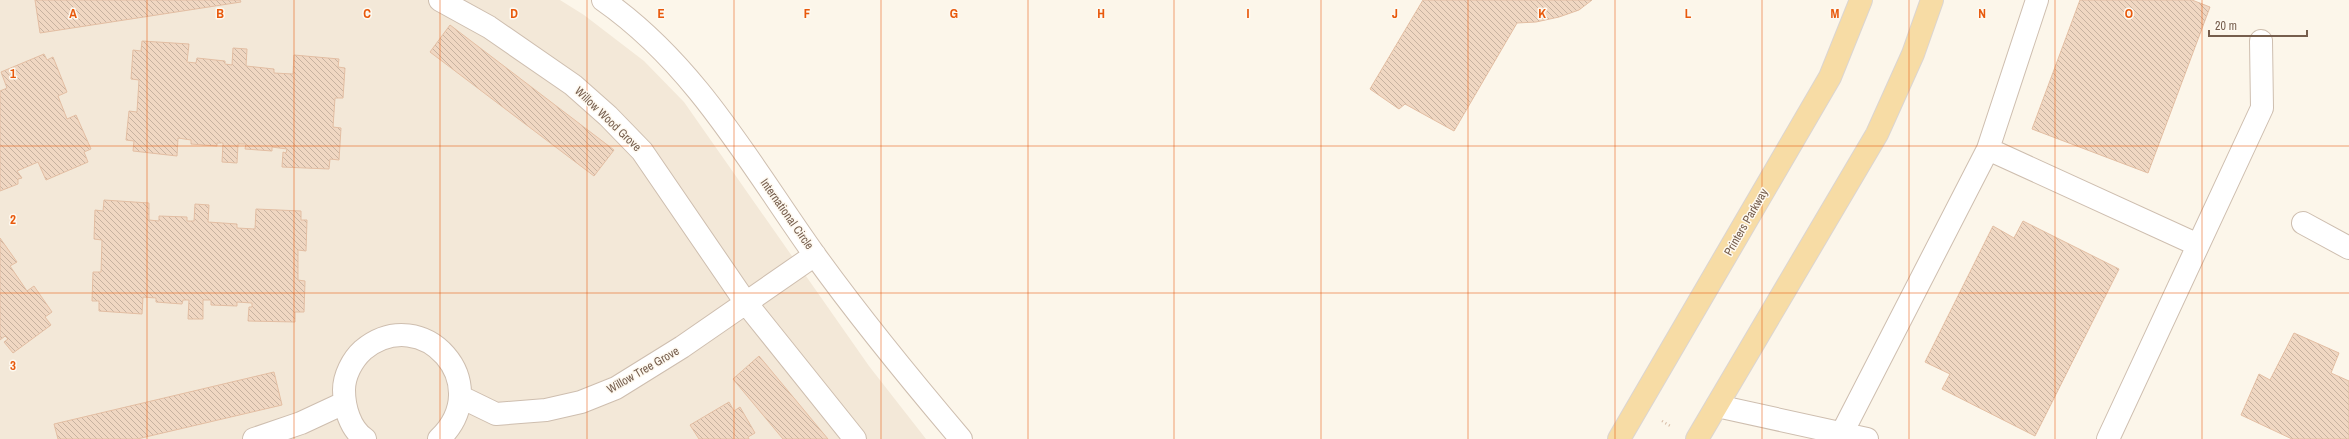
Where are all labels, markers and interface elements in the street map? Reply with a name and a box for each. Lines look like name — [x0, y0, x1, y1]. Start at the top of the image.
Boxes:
text: A — [69, 5, 77, 22]
text: B — [216, 5, 224, 22]
text: C — [363, 5, 371, 22]
text: D — [510, 5, 518, 22]
text: E — [657, 5, 665, 22]
text: F — [804, 5, 811, 22]
text: G — [950, 5, 958, 22]
text: H — [1097, 5, 1105, 22]
text: I — [1247, 5, 1250, 22]
text: J — [1392, 5, 1398, 22]
text: K — [1538, 5, 1546, 22]
text: L — [1685, 5, 1692, 22]
text: M — [1831, 5, 1840, 22]
text: N — [1978, 5, 1986, 22]
text: O — [2125, 5, 2133, 22]
scale bar — [2209, 12, 2307, 38]
text: 20 m — [2215, 18, 2237, 34]
text: 1 — [10, 65, 16, 82]
street label: Willow Wood Grove — [571, 83, 645, 155]
street label: International Circle — [757, 175, 817, 253]
street label: Printers Parkway — [1720, 185, 1772, 258]
text: 2 — [10, 211, 16, 228]
street label: Willow Tree Grove — [604, 343, 682, 397]
text: 3 — [10, 357, 16, 374]

